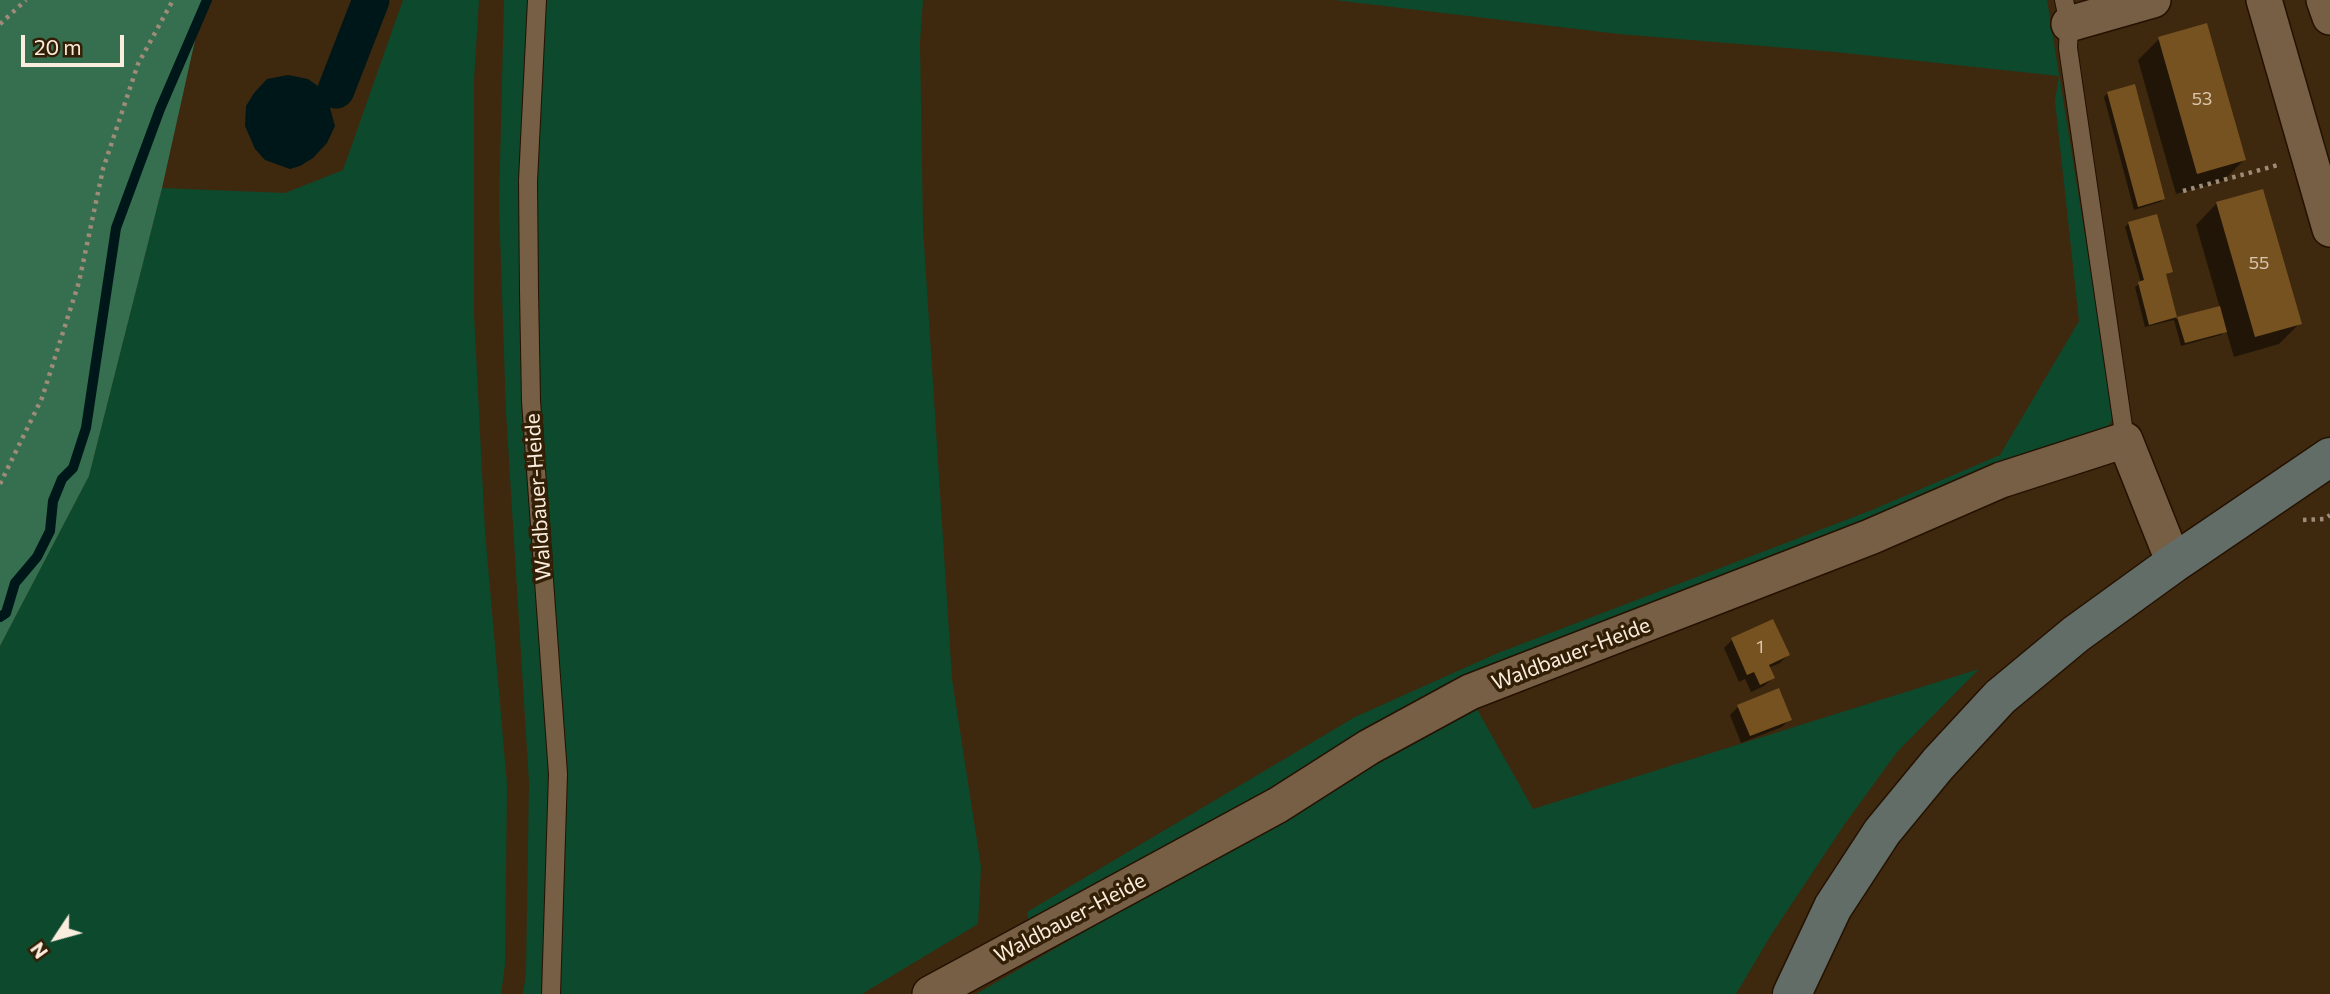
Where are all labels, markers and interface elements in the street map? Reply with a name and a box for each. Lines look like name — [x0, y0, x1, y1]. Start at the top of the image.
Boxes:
scale bar — [24, 21, 128, 65]
text: 20 m — [34, 34, 82, 59]
house number: 53 — [2192, 88, 2212, 110]
house number: 55 — [2249, 252, 2269, 274]
street label: Waldbauer-Heide — [520, 413, 556, 581]
street label: Waldbauer-Heide — [1488, 612, 1654, 696]
house number: 1 — [1756, 636, 1764, 658]
street label: Waldbauer-Heide — [990, 868, 1150, 968]
north arrow — [21, 903, 91, 973]
text: N — [25, 938, 52, 963]

